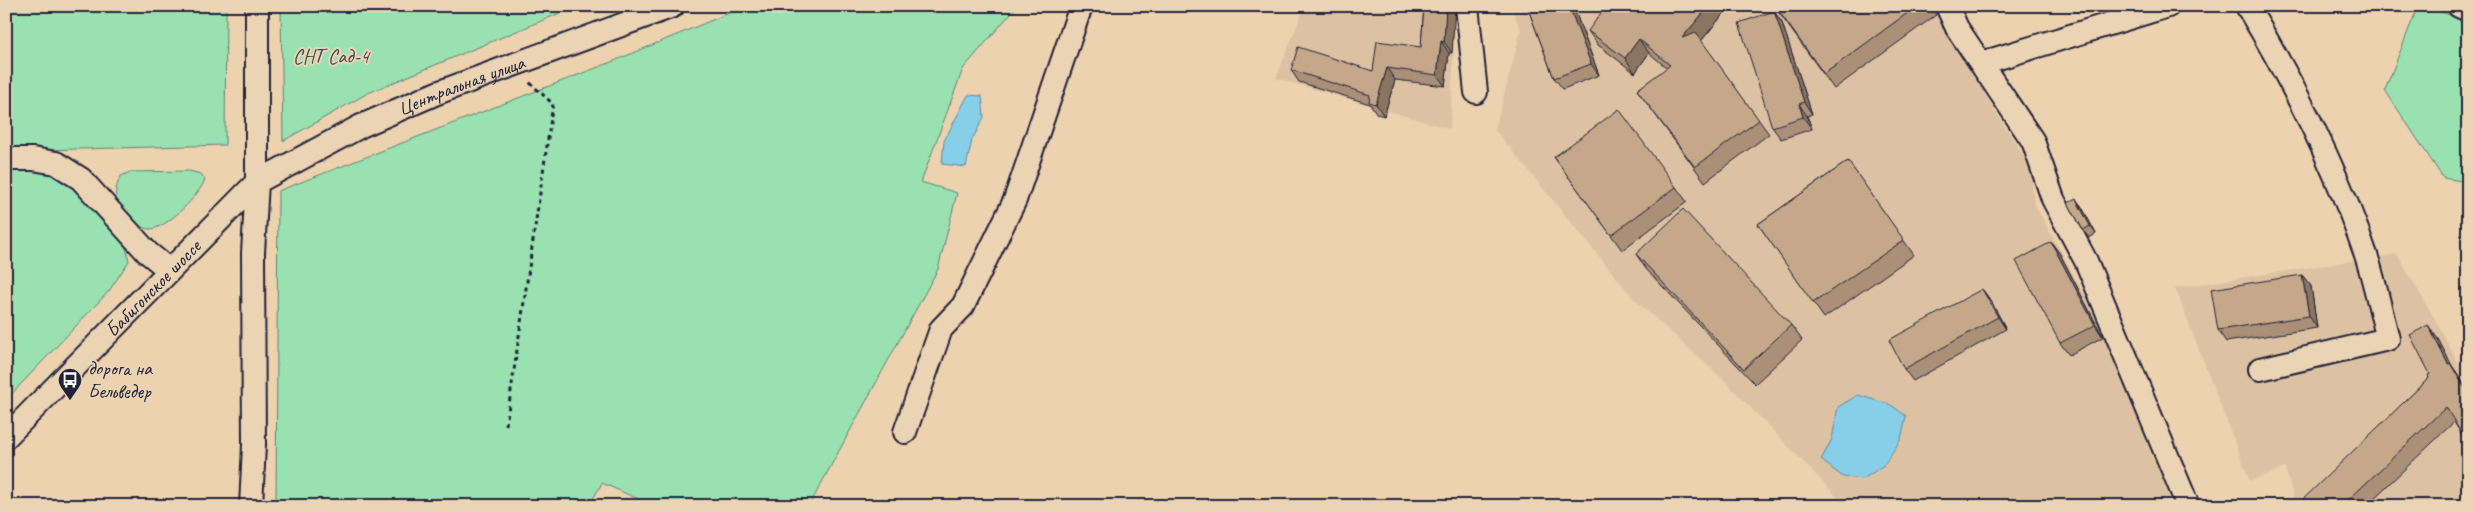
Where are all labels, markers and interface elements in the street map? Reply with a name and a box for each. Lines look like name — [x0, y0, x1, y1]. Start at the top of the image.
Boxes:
park label: СНТ Сад-4 — [293, 44, 371, 69]
street label: Центральная улица — [394, 49, 529, 121]
street label: Бабигонское шоссе — [99, 233, 207, 342]
place label: дорога на Бельведер — [88, 356, 153, 404]
bus stop icon: дорога на Бельведер — [57, 367, 83, 401]

